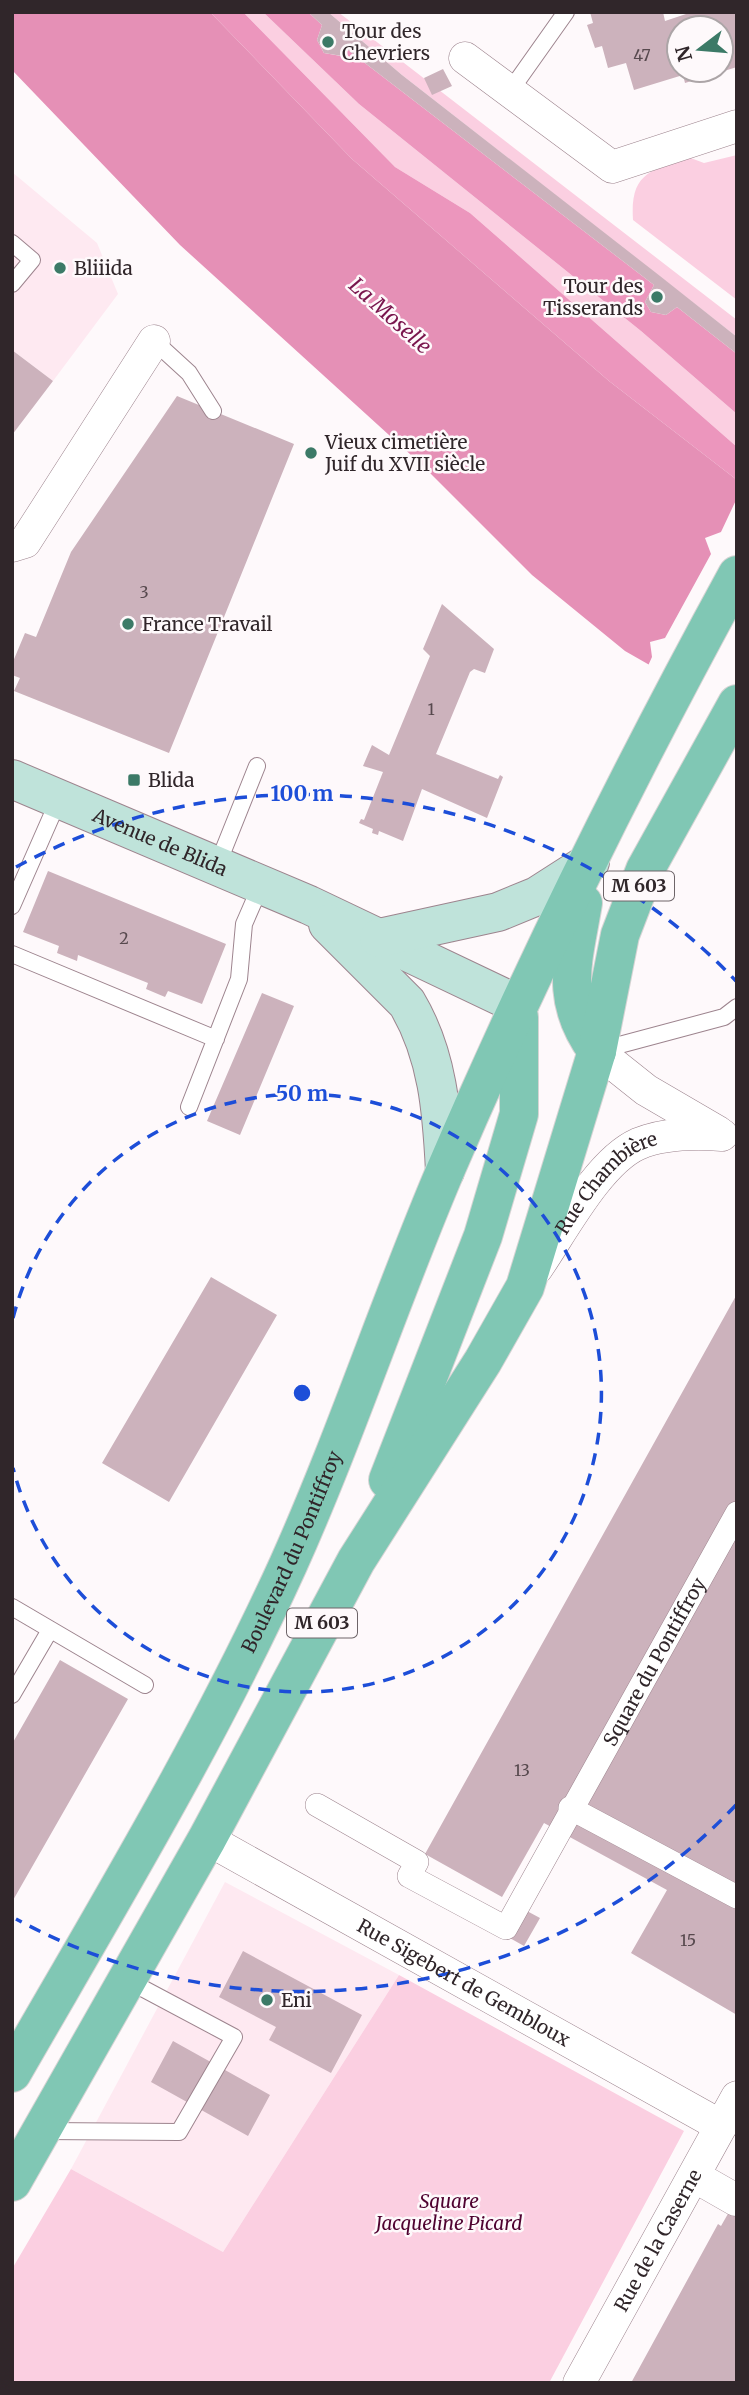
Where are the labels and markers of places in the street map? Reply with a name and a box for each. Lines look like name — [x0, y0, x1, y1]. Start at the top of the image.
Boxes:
place label: Tour des Chevriers — [342, 19, 430, 65]
marker: Tour des Chevriers — [320, 34, 336, 50]
place label: Bliiida — [74, 256, 133, 280]
marker: Bliiida — [52, 260, 68, 276]
place label: Tour des Tisserands — [543, 274, 643, 320]
marker: Tour des Tisserands — [649, 289, 665, 305]
place label: Vieux cimetière Juif du XVII siècle — [324, 430, 485, 476]
marker: Vieux cimetière Juif du XVII siècle — [303, 445, 319, 461]
place label: France Travail — [142, 612, 273, 636]
marker: France Travail — [120, 616, 136, 632]
place label: Blida — [148, 768, 194, 792]
marker: Blida — [126, 772, 142, 788]
centre of rings — [290, 1381, 314, 1405]
place label: Eni — [281, 1988, 312, 2012]
marker: Eni — [259, 1992, 275, 2008]

